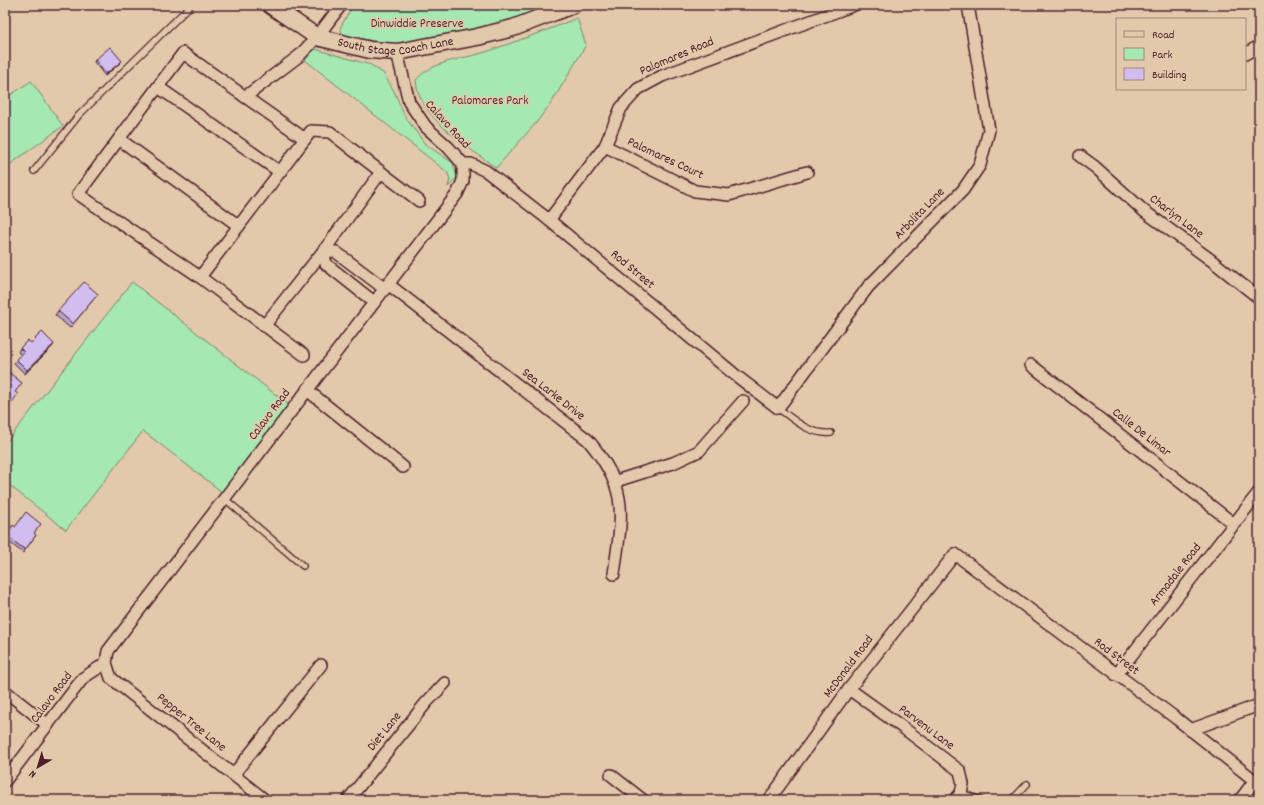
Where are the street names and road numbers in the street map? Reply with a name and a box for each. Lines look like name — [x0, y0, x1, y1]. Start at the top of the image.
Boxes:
street label: South Stage Coach Lane — [335, 32, 455, 62]
street label: Palomares Road — [637, 33, 717, 81]
street label: Calavo Road — [420, 96, 474, 154]
street label: Palomares Court — [624, 133, 706, 185]
street label: Arbolita Lane — [890, 184, 950, 244]
street label: Charlyn Lane — [1145, 190, 1207, 244]
street label: Rod Street — [606, 246, 658, 294]
street label: Sea Larke Drive — [517, 364, 589, 426]
street label: Calavo Road — [244, 385, 296, 445]
street label: Calle De Limar — [1107, 404, 1175, 462]
street label: Armadale Road — [1145, 540, 1207, 610]
street label: McDonald Road — [819, 632, 879, 702]
street label: Rod Street — [1089, 634, 1143, 681]
street label: Calavo Road — [26, 668, 78, 728]
street label: Pepper Tree Lane — [152, 689, 230, 757]
street label: Parvenu Lane — [894, 701, 958, 756]
street label: Diet Lane — [363, 708, 407, 756]

